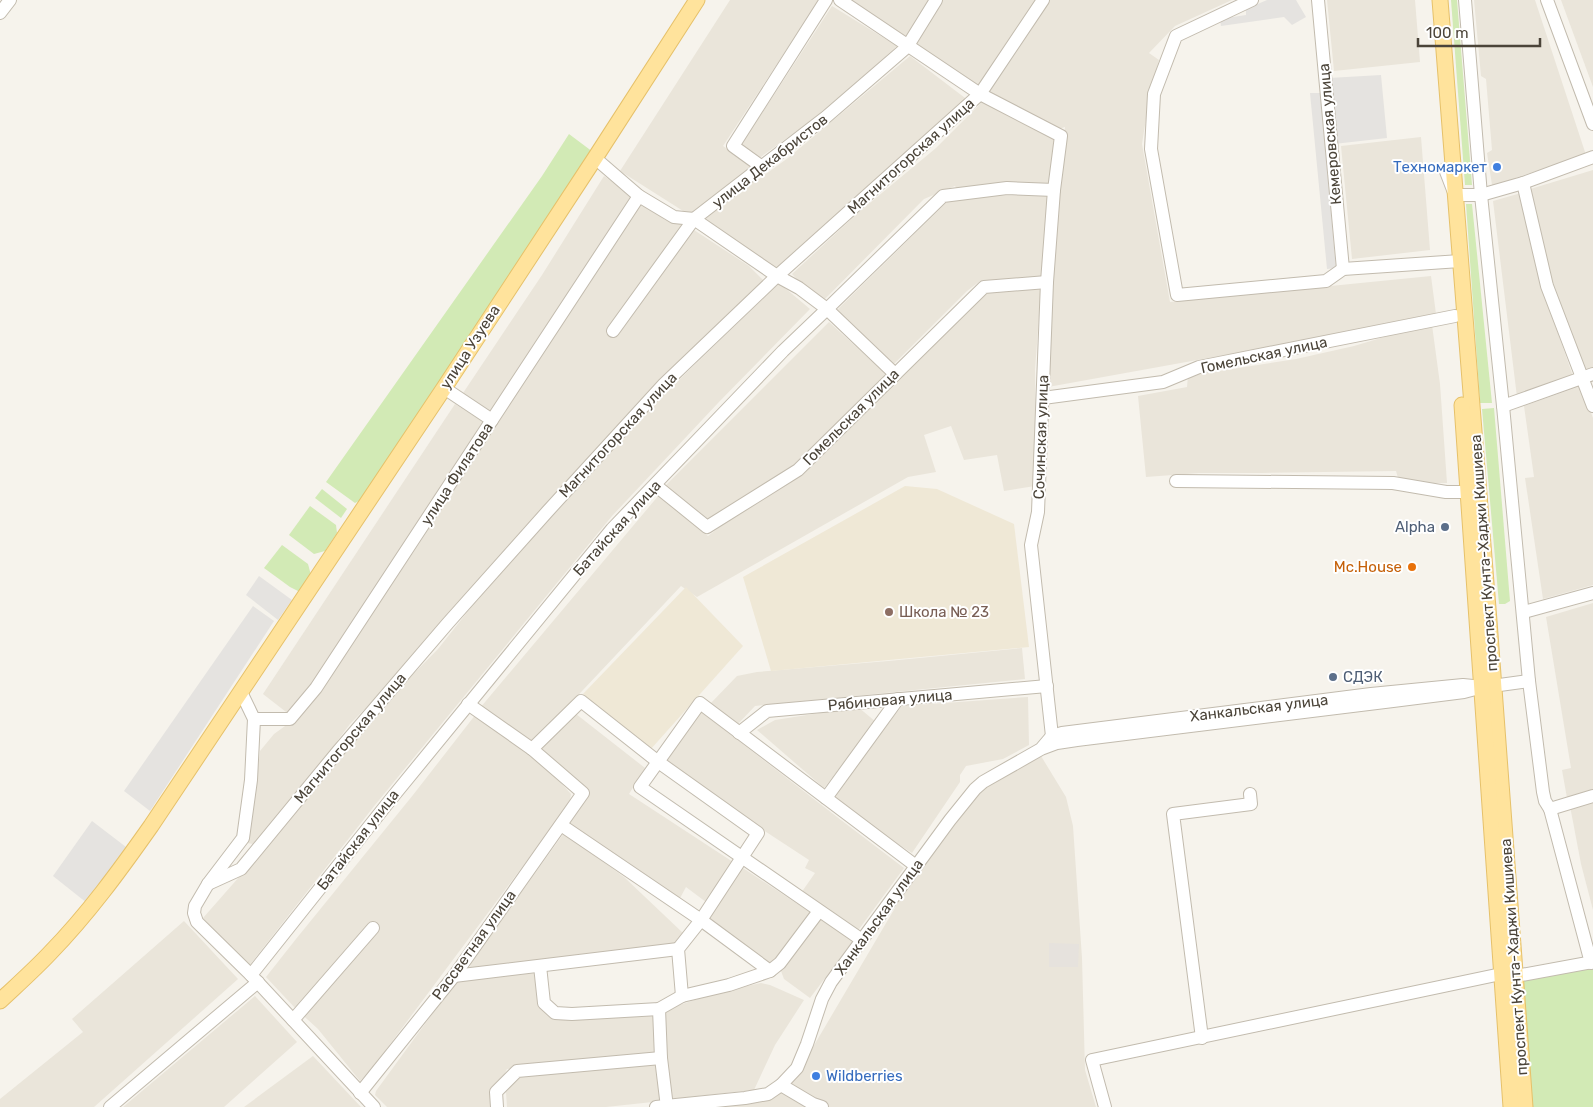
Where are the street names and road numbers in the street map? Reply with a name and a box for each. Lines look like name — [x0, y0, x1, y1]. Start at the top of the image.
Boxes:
street label: Кемеровская улица — [1315, 63, 1345, 205]
street label: Магнитогорская улица — [844, 94, 978, 218]
street label: улица Декабристов — [709, 110, 831, 212]
street label: улица Узуева — [436, 302, 504, 392]
street label: Гомельская улица — [1199, 333, 1329, 377]
street label: Гомельская улица — [799, 365, 903, 469]
street label: Магнитогорская улица — [555, 369, 681, 501]
street label: Сочинская улица — [1030, 374, 1052, 500]
street label: улица Филатова — [417, 419, 497, 529]
street label: проспект Кунта-Хаджи Кишиева — [1467, 434, 1501, 672]
street label: Батайская улица — [569, 476, 665, 580]
street label: Магнитогорская улица — [290, 669, 410, 807]
street label: Рябиновая улица — [827, 686, 953, 714]
street label: Ханкальская улица — [1189, 691, 1329, 725]
street label: Батайская улица — [313, 786, 403, 894]
street label: проспект Кунта-Хаджи Кишиева — [1497, 838, 1531, 1076]
street label: Ханкальская улица — [831, 855, 927, 979]
street label: Рассветная улица — [428, 887, 520, 1003]

